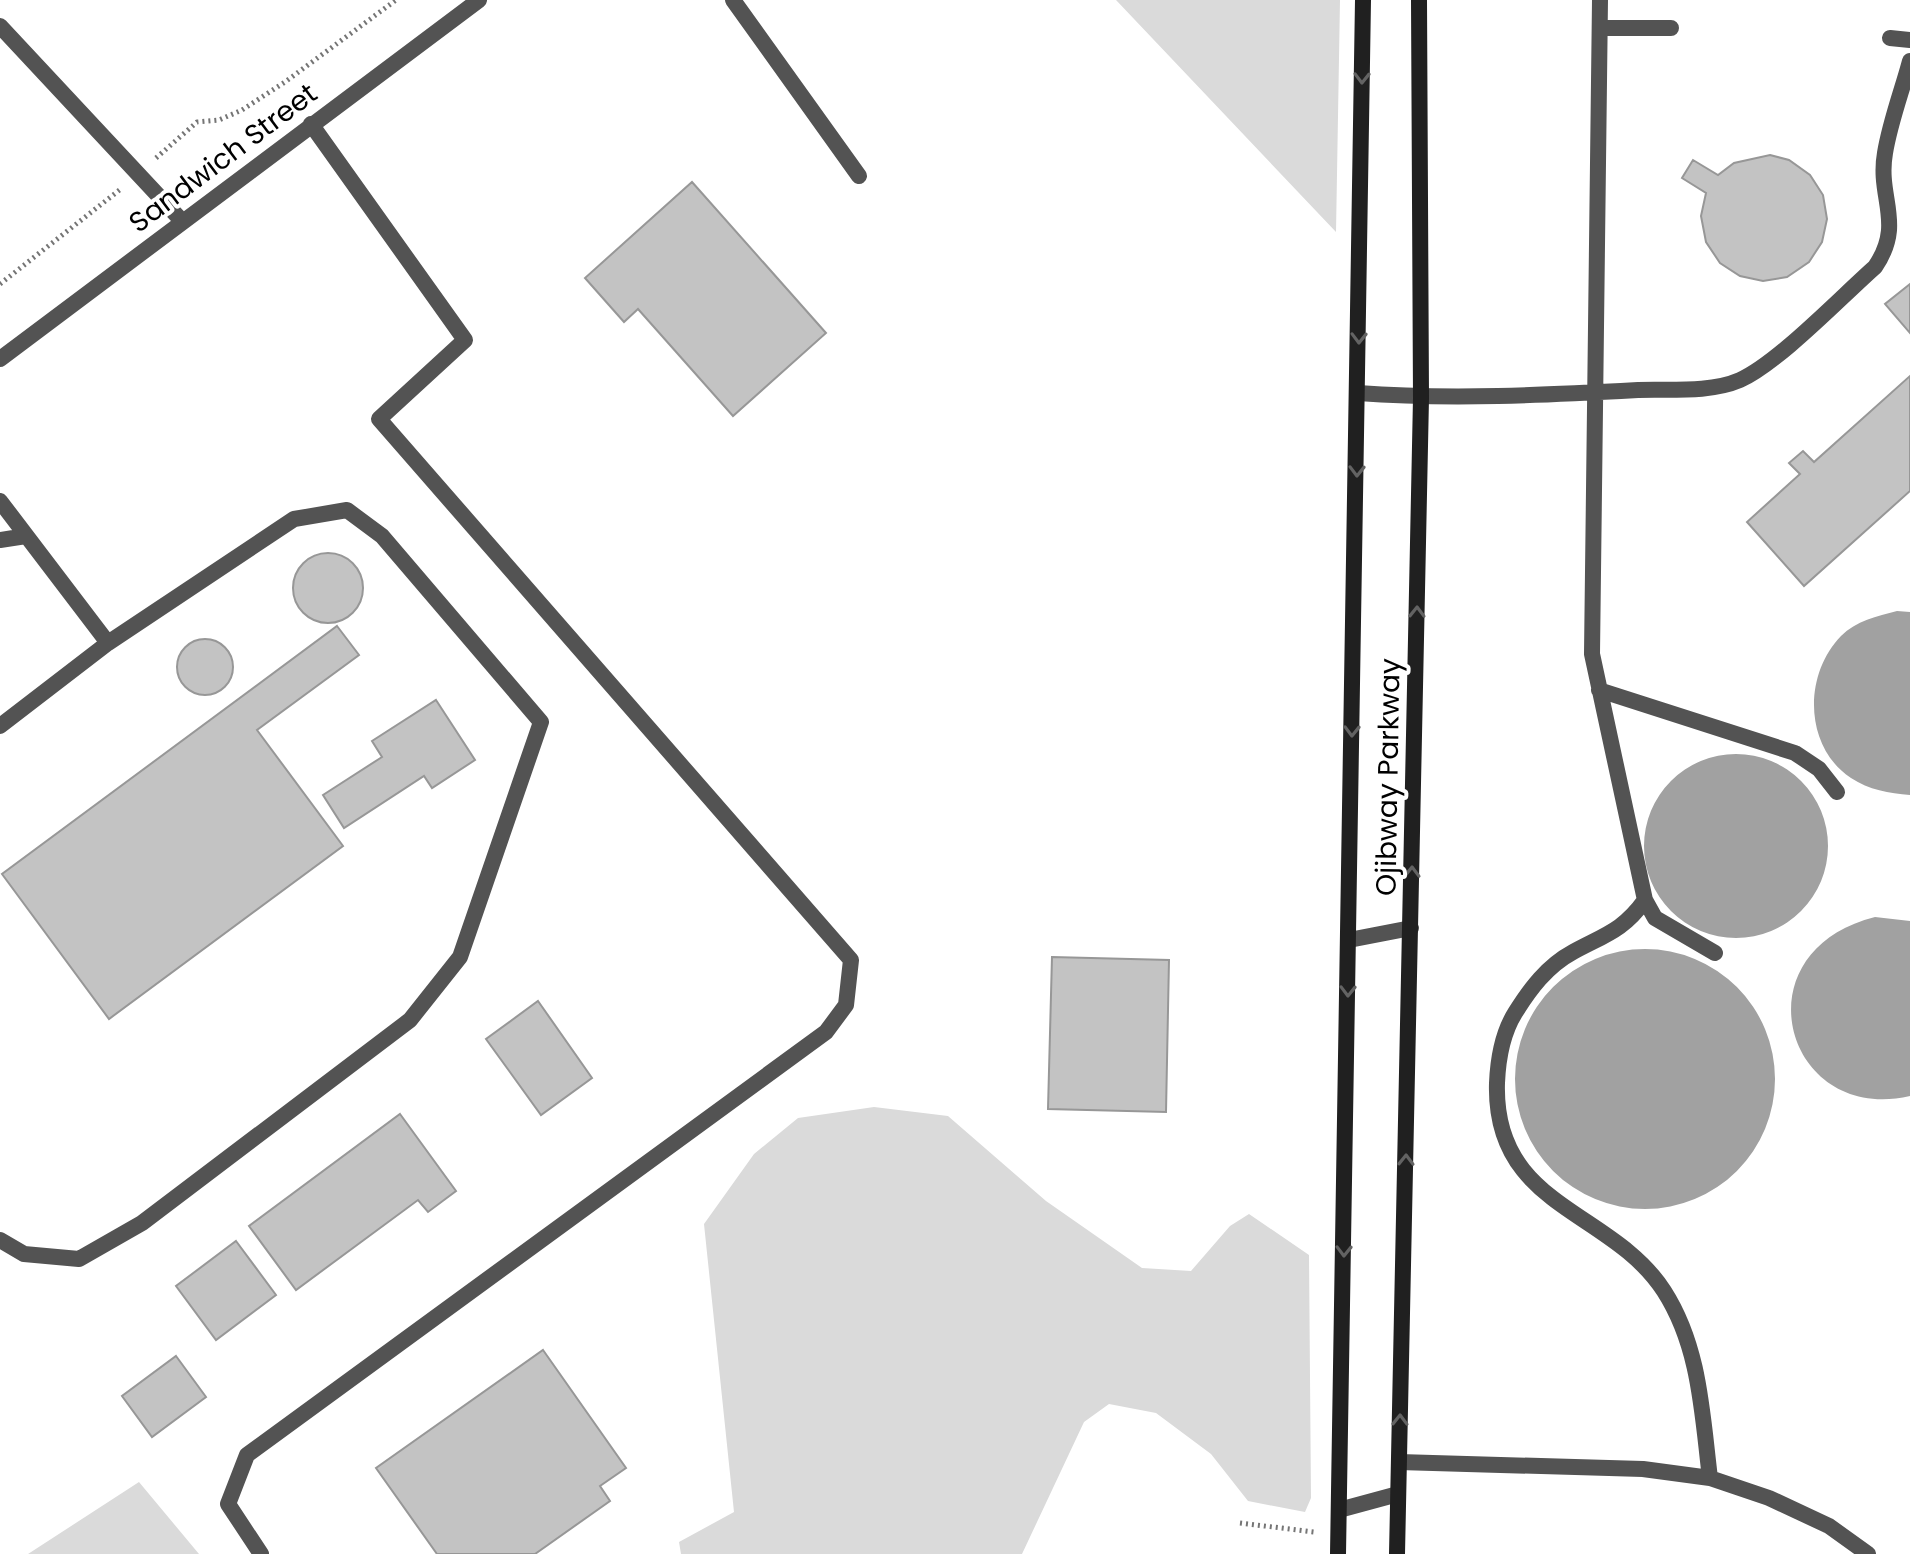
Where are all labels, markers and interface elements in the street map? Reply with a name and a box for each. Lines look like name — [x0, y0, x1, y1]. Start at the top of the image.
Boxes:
one-way arrow — [1354, 72, 1371, 85]
street label: Sandwich Street — [121, 74, 325, 242]
one-way arrow — [1350, 332, 1368, 345]
one-way arrow — [1348, 465, 1366, 478]
one-way arrow — [1408, 605, 1426, 618]
street label: Ojibway Parkway — [1366, 658, 1410, 896]
one-way arrow — [1344, 725, 1361, 738]
one-way arrow — [1403, 865, 1421, 878]
one-way arrow — [1339, 985, 1357, 998]
one-way arrow — [1397, 1153, 1414, 1166]
one-way arrow — [1335, 1245, 1352, 1258]
one-way arrow — [1391, 1413, 1408, 1426]

